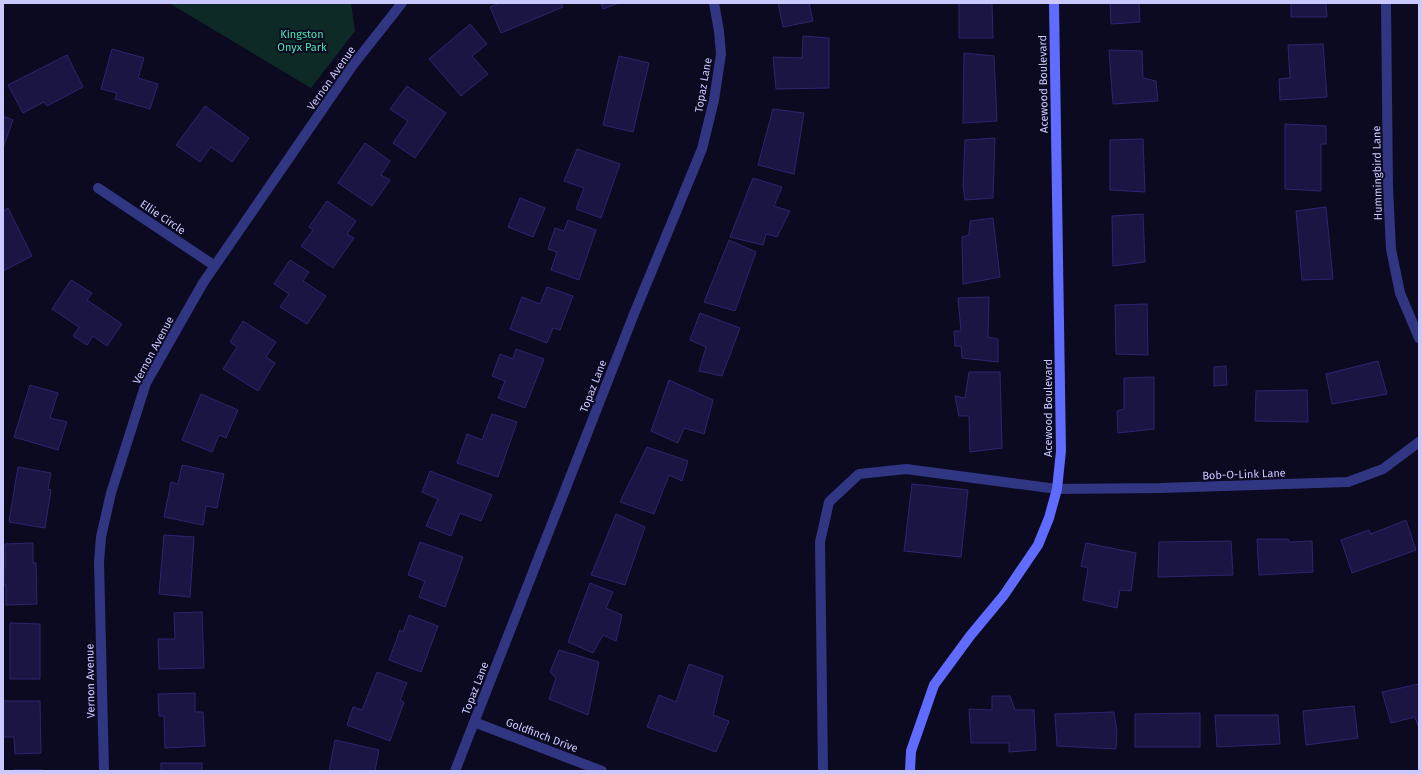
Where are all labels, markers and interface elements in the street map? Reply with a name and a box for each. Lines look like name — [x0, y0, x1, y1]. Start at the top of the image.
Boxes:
park label: Kingston Onyx Park — [277, 28, 327, 54]
street label: Acewood Boulevard — [1036, 35, 1051, 133]
street label: Vernon Avenue — [305, 44, 358, 113]
street label: Topaz Lane — [692, 57, 715, 114]
street label: Hummingbird Lane — [1370, 125, 1385, 221]
street label: Ellie Circle — [138, 198, 188, 237]
street label: Vernon Avenue — [130, 314, 177, 386]
street label: Topaz Lane — [577, 358, 609, 414]
street label: Acewood Boulevard — [1042, 359, 1055, 457]
street label: Bob-O-Link Lane — [1202, 467, 1286, 482]
street label: Vernon Avenue — [83, 643, 98, 719]
street label: Topaz Lane — [459, 660, 491, 716]
street label: Goldfinch Drive — [504, 716, 580, 755]

